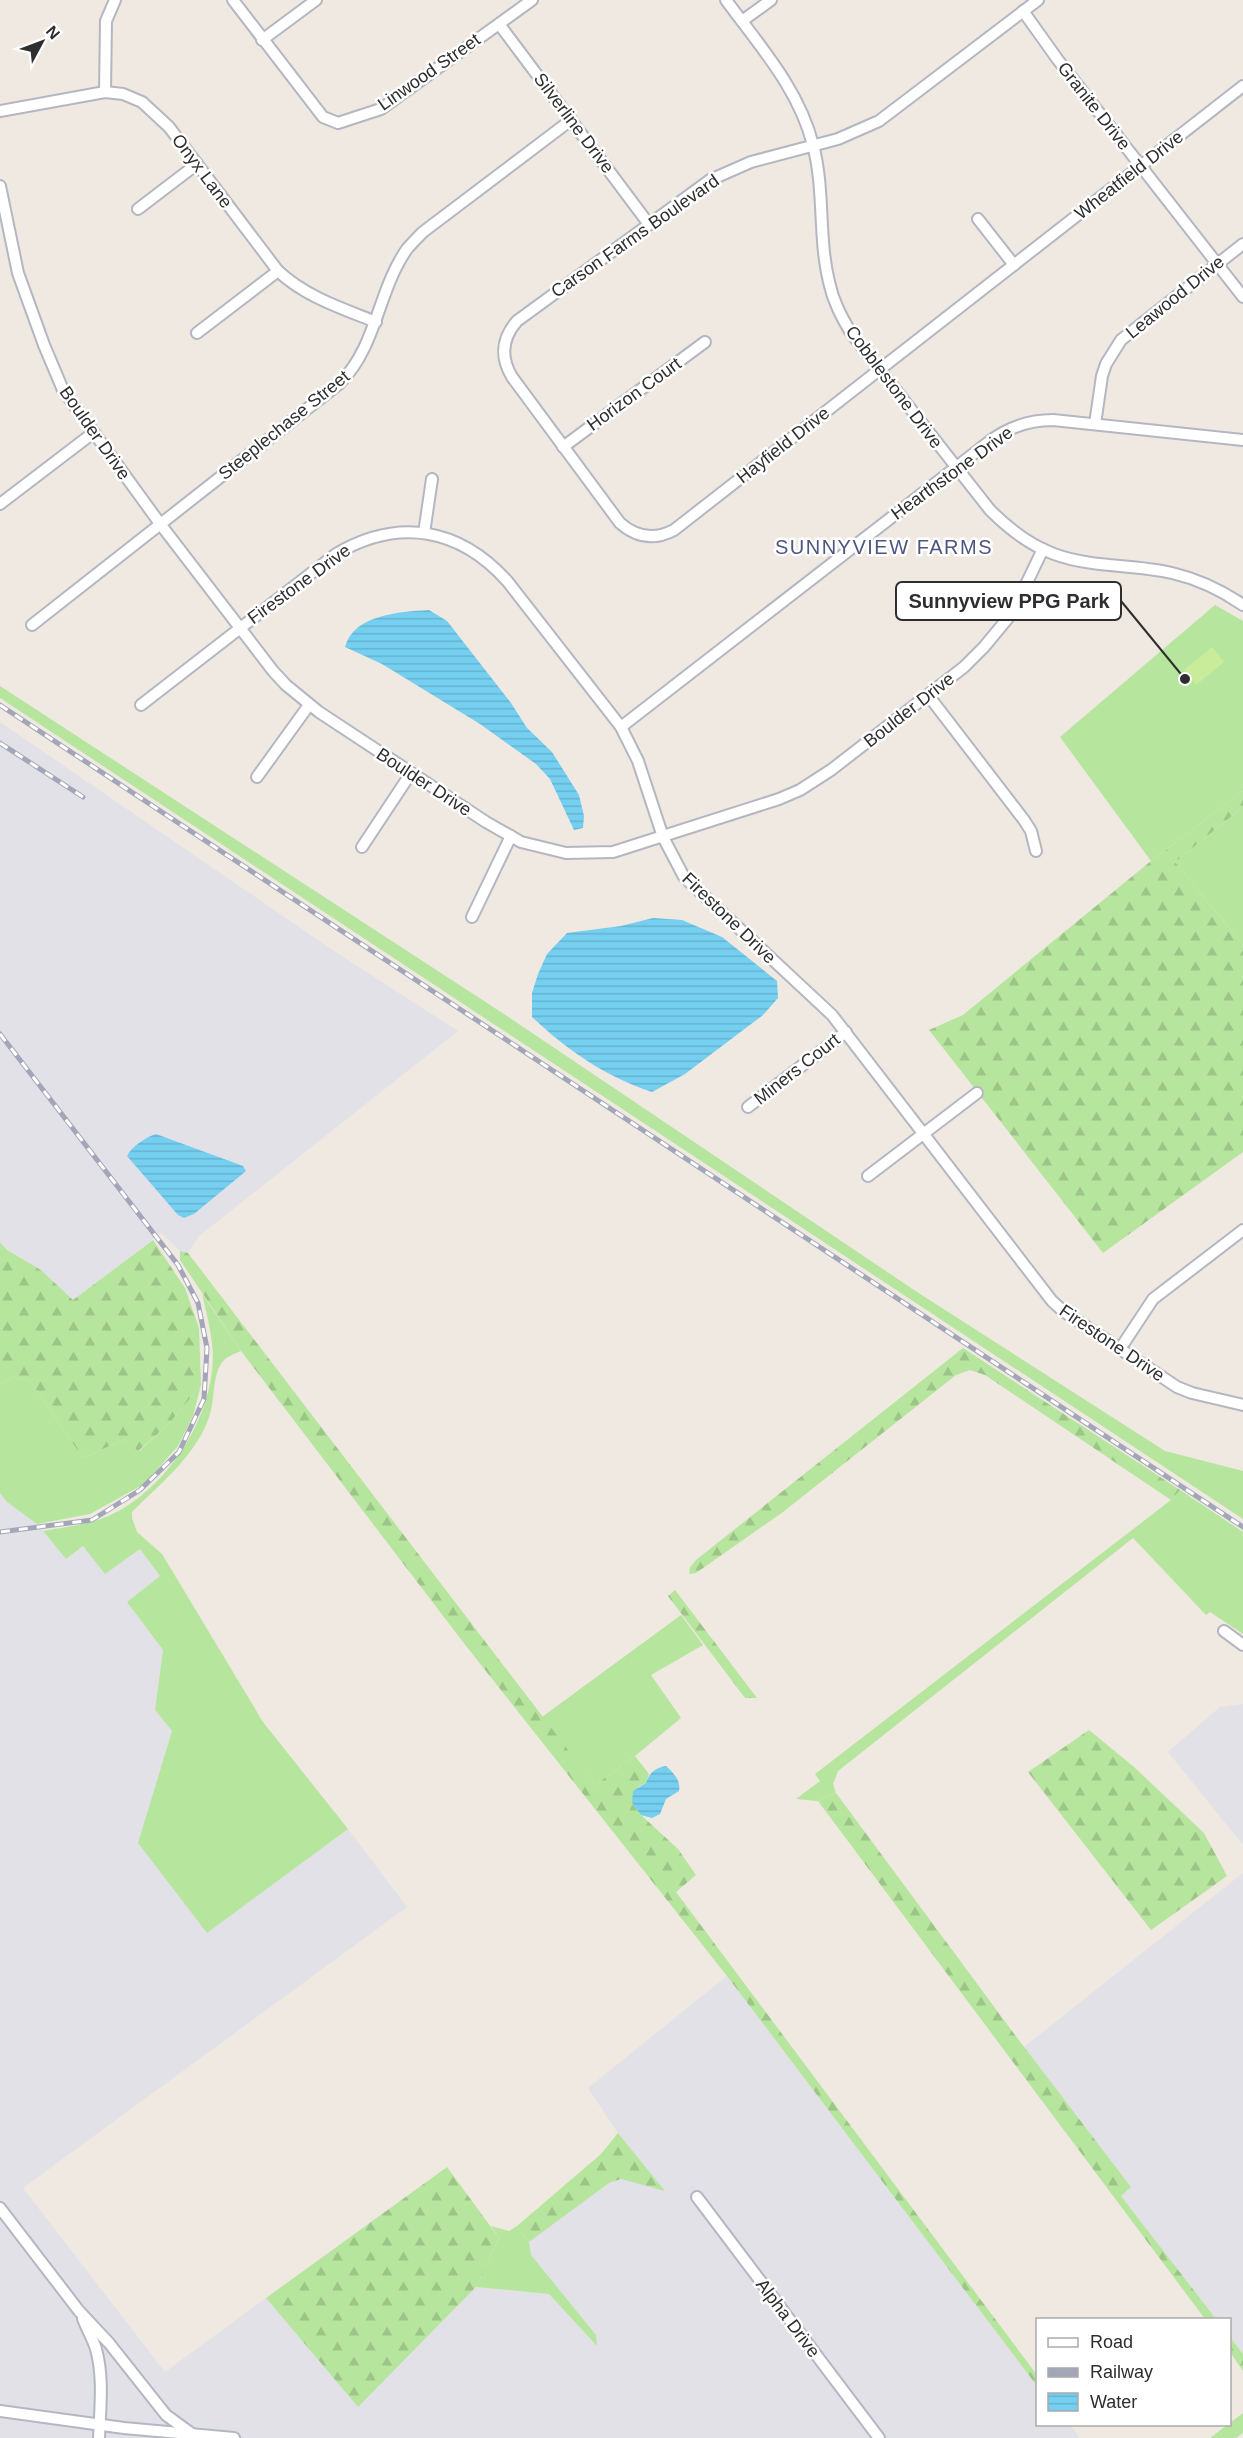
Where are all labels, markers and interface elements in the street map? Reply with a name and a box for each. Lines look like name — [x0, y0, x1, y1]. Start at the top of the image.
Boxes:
north arrow — [12, 12, 72, 72]
text: N — [43, 23, 63, 42]
street label: Linwood Street — [374, 29, 484, 115]
street label: Granite Drive — [1053, 58, 1135, 154]
street label: Silverline Drive — [530, 69, 618, 177]
street label: Wheatfield Drive — [1071, 126, 1187, 224]
street label: Onyx Lane — [168, 130, 236, 212]
street label: Carson Farms Boulevard — [547, 170, 723, 302]
street label: Leawood Drive — [1122, 251, 1228, 343]
street label: Cobblestone Drive — [841, 322, 947, 452]
street label: Horizon Court — [583, 353, 685, 435]
street label: Steeplechase Street — [215, 366, 353, 484]
street label: Boulder Drive — [56, 383, 134, 483]
street label: Hayfield Drive — [733, 403, 833, 487]
street label: Hearthstone Drive — [887, 422, 1017, 524]
district label: SUNNYVIEW FARMS — [775, 536, 993, 558]
street label: Firestone Drive — [244, 540, 354, 628]
callout: Sunnyview PPG Park — [896, 582, 1121, 620]
text: Sunnyview PPG Park — [908, 590, 1110, 612]
street label: Boulder Drive — [860, 669, 958, 751]
street label: Boulder Drive — [373, 744, 475, 820]
street label: Firestone Drive — [678, 868, 780, 968]
street label: Miners Court — [750, 1029, 844, 1109]
street label: Firestone Drive — [1056, 1301, 1168, 1385]
street label: Alpha Drive — [752, 2275, 824, 2361]
legend — [1036, 2318, 1231, 2426]
text: Road — [1090, 2332, 1133, 2352]
text: Railway — [1090, 2362, 1153, 2382]
text: Water — [1090, 2392, 1137, 2412]

